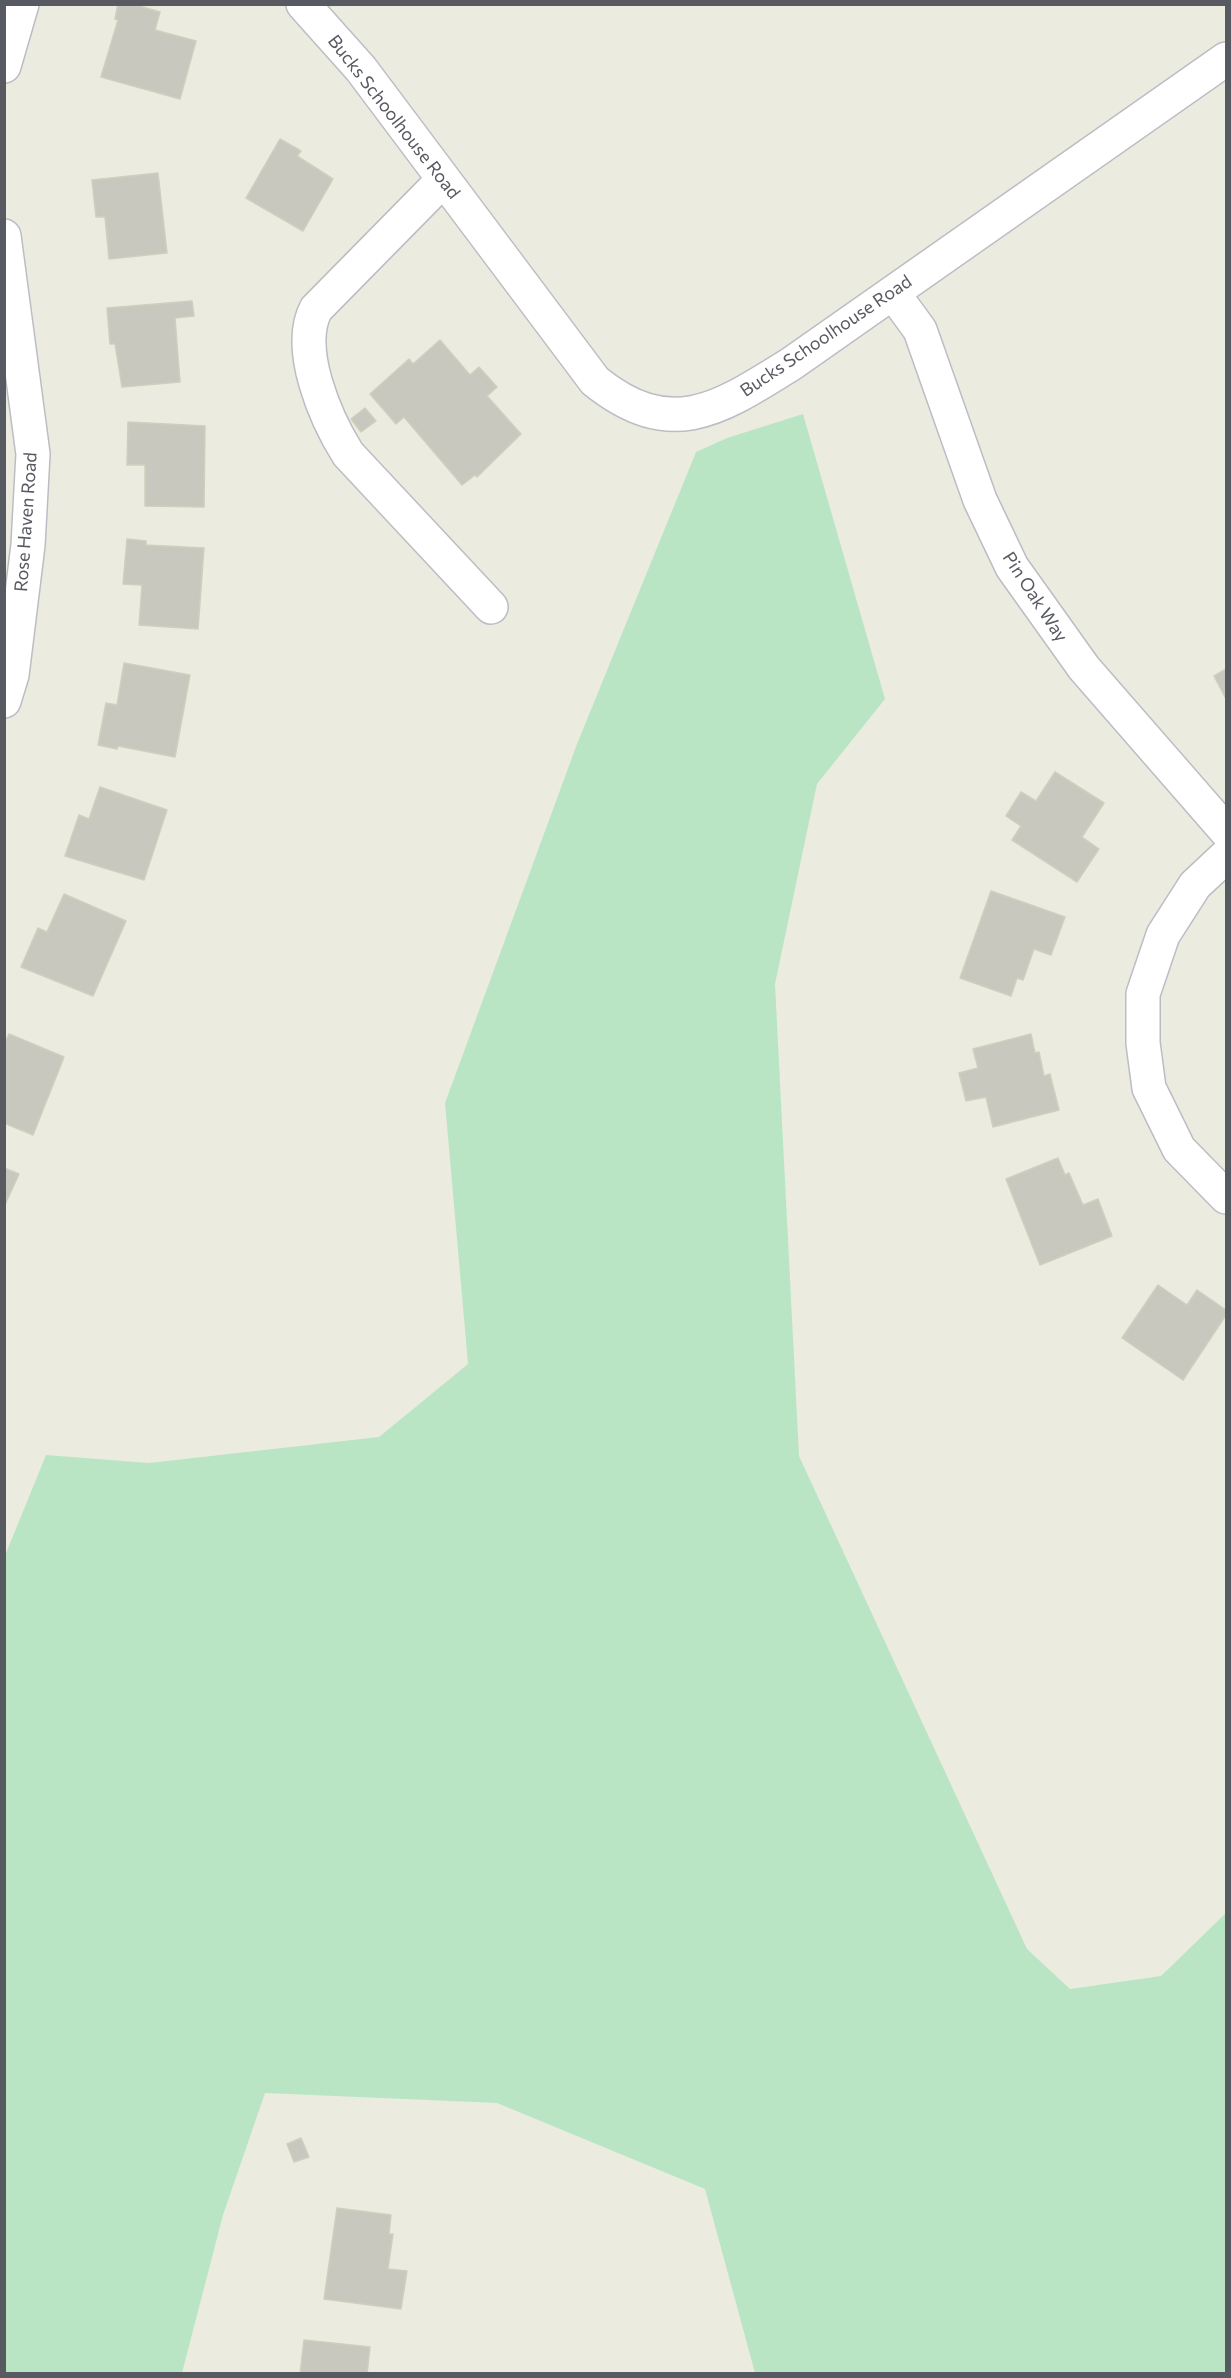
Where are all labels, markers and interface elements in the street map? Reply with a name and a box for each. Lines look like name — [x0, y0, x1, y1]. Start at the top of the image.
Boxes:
street label: Bucks Schoolhouse Road — [323, 31, 465, 203]
street label: Bucks Schoolhouse Road — [736, 271, 916, 401]
street label: Rose Haven Road — [10, 451, 42, 593]
street label: Pin Oak Way — [998, 548, 1072, 646]

